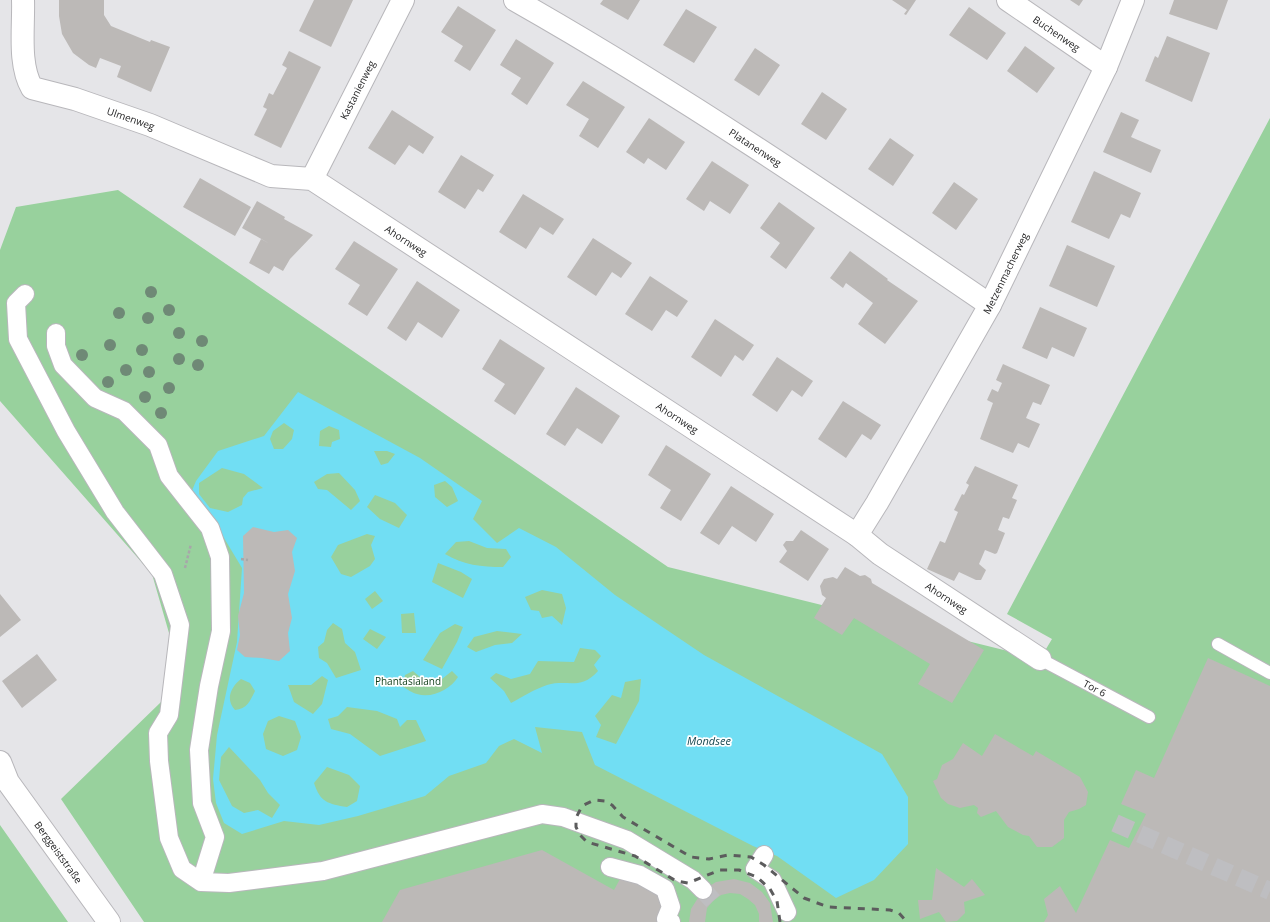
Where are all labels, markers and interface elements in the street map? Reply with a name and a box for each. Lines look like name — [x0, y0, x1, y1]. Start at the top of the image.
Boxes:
street label: Buchenweg — [1030, 12, 1083, 55]
street label: Kastanienweg — [336, 57, 379, 122]
street label: Ulmenweg — [105, 104, 157, 133]
street label: Platanenweg — [726, 125, 785, 170]
street label: Ahornweg — [382, 222, 430, 260]
street label: Metzenmacherweg — [979, 230, 1031, 316]
street label: Ahornweg — [654, 399, 702, 437]
street label: Ahornweg — [923, 579, 971, 617]
park label: Phantasialand — [375, 674, 441, 688]
street label: Tor 6 — [1081, 676, 1109, 700]
water label: Mondsee — [687, 733, 731, 748]
street label: Berggeiststraße — [31, 818, 86, 886]

